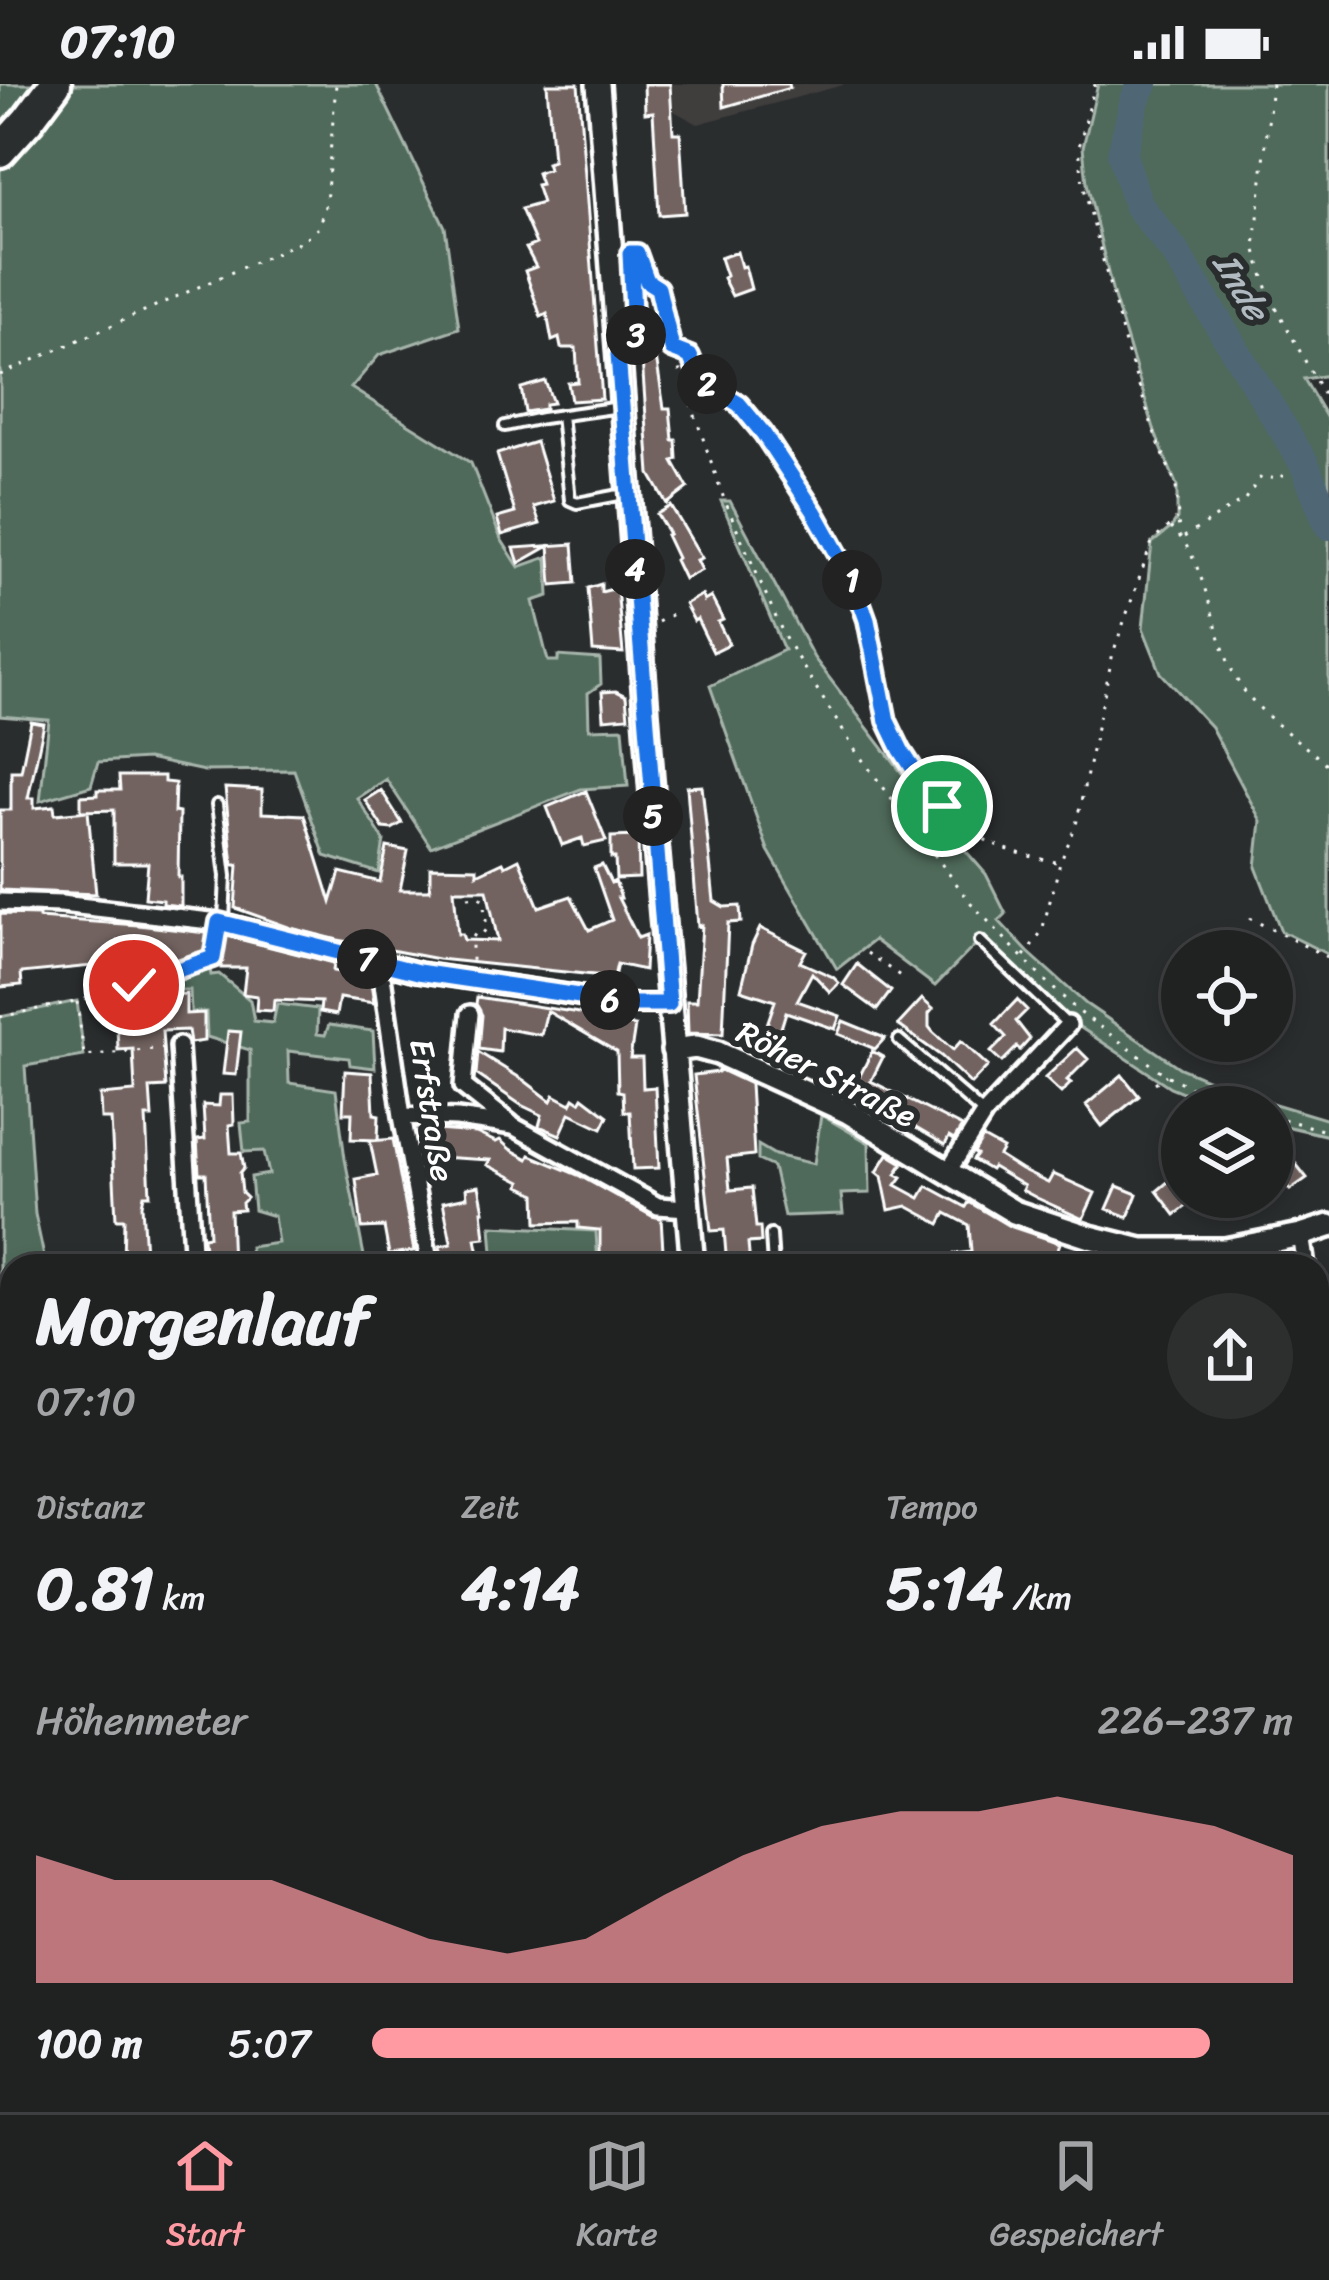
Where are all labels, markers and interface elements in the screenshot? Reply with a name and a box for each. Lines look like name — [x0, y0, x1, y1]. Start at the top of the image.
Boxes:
text: 07:10 — [60, 2, 175, 82]
water label: Inde — [1195, 239, 1289, 336]
pin: 3 — [606, 305, 666, 365]
text: 3 — [627, 306, 645, 364]
pin: 2 — [677, 354, 737, 414]
text: 2 — [697, 355, 717, 413]
pin: 4 — [605, 539, 665, 599]
text: 4 — [625, 540, 645, 598]
pin: 1 — [822, 550, 882, 610]
text: 1 — [845, 551, 859, 609]
pin — [891, 755, 993, 857]
icon: arrive — [909, 773, 975, 839]
pin: 5 — [623, 786, 683, 846]
text: 5 — [643, 787, 663, 845]
pin: 7 — [337, 929, 397, 989]
text: 7 — [358, 930, 376, 988]
map controls — [1161, 930, 1293, 1218]
button: locate — [1161, 930, 1293, 1062]
pin — [83, 934, 185, 1036]
icon: check — [101, 952, 167, 1018]
pin: 6 — [580, 970, 640, 1030]
text: 6 — [601, 971, 619, 1029]
street label: Röher Straße — [726, 1004, 927, 1144]
street label: Erfstraße — [392, 1035, 472, 1186]
button: layers — [1161, 1086, 1293, 1218]
text: Morgenlauf — [36, 1263, 370, 1380]
button: share — [1167, 1293, 1293, 1419]
text: 07:10 — [36, 1367, 136, 1436]
text: Distanz — [36, 1478, 145, 1536]
text: Zeit — [461, 1478, 519, 1536]
text: Tempo — [886, 1478, 978, 1536]
text: 0.81 — [36, 1536, 154, 1642]
text: 4:14 — [461, 1536, 580, 1642]
text: 5:14 — [886, 1536, 1004, 1642]
text: km — [154, 1569, 205, 1627]
text: /km — [1004, 1569, 1072, 1627]
text: Höhenmeter — [36, 1686, 247, 1755]
text: 226–237 m — [1097, 1686, 1293, 1755]
text: 100 m — [36, 2009, 142, 2078]
text: 5:07 — [228, 2009, 311, 2078]
tab: Start — [166, 2133, 244, 2263]
tab: Karte — [576, 2133, 658, 2263]
tab: Gespeichert — [989, 2133, 1163, 2263]

